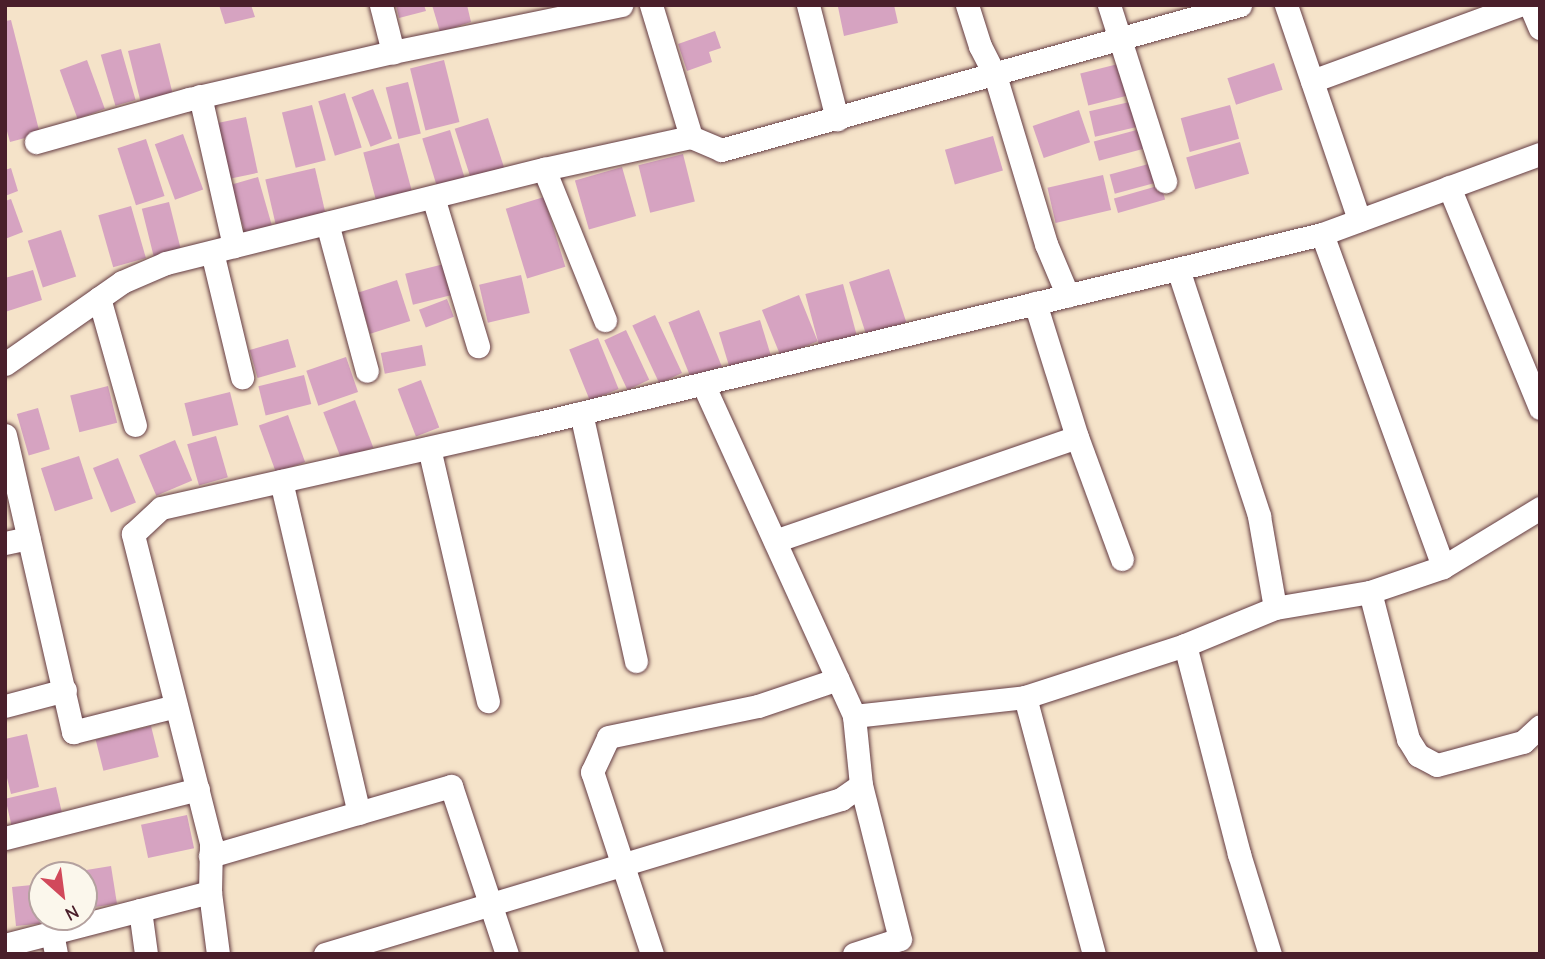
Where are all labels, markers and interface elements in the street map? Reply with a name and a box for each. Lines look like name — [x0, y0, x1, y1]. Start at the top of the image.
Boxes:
north arrow — [28, 861, 98, 931]
text: N — [61, 900, 83, 925]

